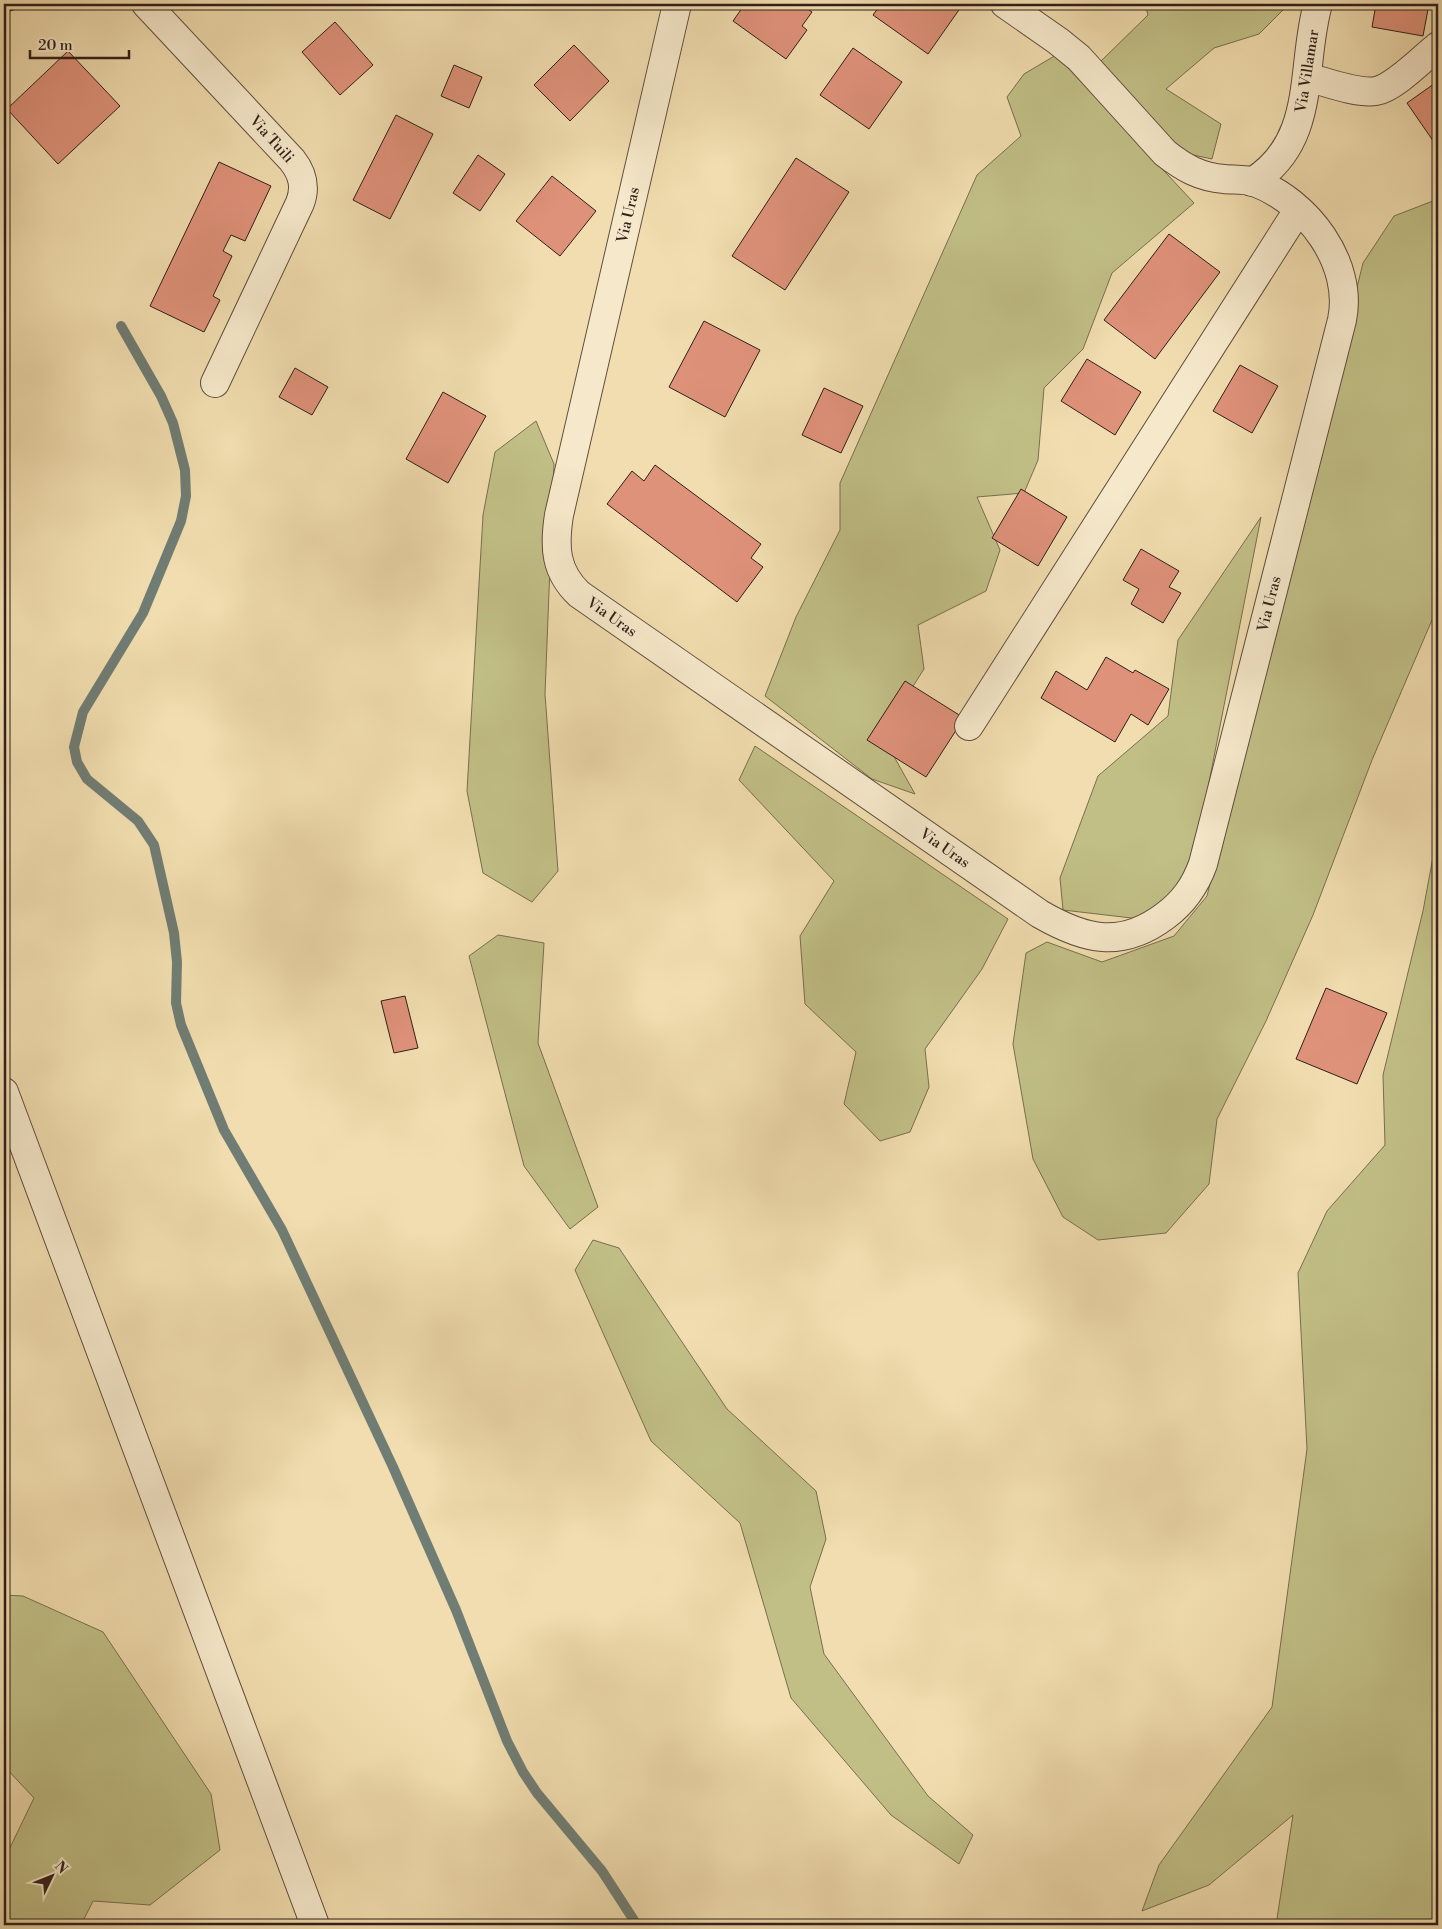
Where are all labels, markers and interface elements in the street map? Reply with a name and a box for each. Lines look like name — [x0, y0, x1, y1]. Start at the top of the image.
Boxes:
scale bar — [30, 28, 129, 60]
street label: Via Villamar — [1291, 28, 1324, 115]
text: 20 m — [38, 36, 73, 55]
street label: Via Tuili — [245, 111, 298, 167]
street label: Via Uras — [613, 185, 644, 246]
street label: Via Uras — [1253, 574, 1286, 635]
street label: Via Uras — [582, 593, 640, 641]
street label: Via Uras — [915, 824, 973, 872]
north arrow — [28, 1852, 78, 1902]
text: N — [50, 1858, 71, 1878]

